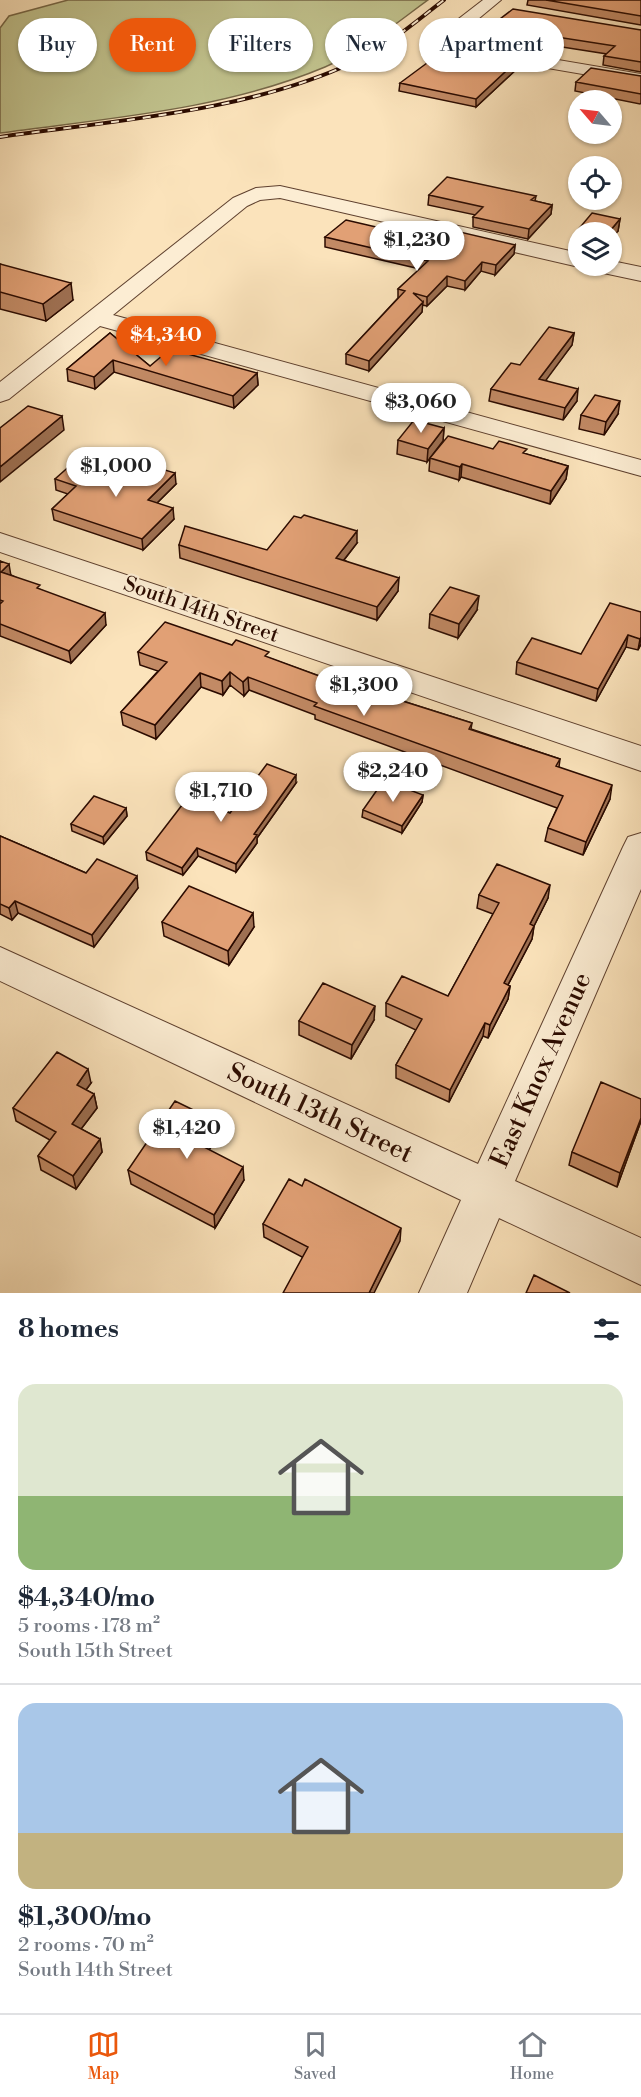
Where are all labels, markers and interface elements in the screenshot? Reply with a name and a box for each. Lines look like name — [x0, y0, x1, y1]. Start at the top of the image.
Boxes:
chip: Buy — [18, 18, 97, 72]
chip: Rent — [109, 18, 196, 72]
chip: Filters — [208, 18, 313, 72]
chip: New — [325, 18, 407, 72]
chip: Apartment — [419, 18, 564, 72]
north arrow — [568, 90, 622, 144]
map controls — [568, 90, 622, 276]
button: locate — [568, 156, 622, 210]
pin: $1,230 — [368, 221, 466, 272]
button: layers — [568, 222, 622, 276]
text: $1,230 — [384, 228, 450, 253]
pin: $4,340 — [117, 316, 215, 367]
text: $4,340 — [130, 323, 202, 348]
pin: $3,060 — [372, 383, 470, 434]
text: $3,060 — [385, 390, 457, 415]
pin: $1,000 — [67, 447, 165, 498]
text: $1,000 — [80, 454, 152, 479]
street label: South 14th Street — [120, 571, 283, 649]
pin: $1,300 — [315, 666, 413, 717]
text: $1,300 — [330, 673, 399, 698]
pin: $2,240 — [344, 752, 442, 803]
text: $2,240 — [357, 759, 429, 784]
pin: $1,710 — [172, 772, 270, 823]
text: $1,710 — [189, 779, 253, 804]
street label: East Knox Avenue — [484, 968, 598, 1172]
street label: South 13th Street — [222, 1056, 418, 1170]
pin: $1,420 — [138, 1109, 236, 1160]
text: $1,420 — [153, 1116, 221, 1141]
text: 8 homes — [18, 1313, 119, 1345]
icon: filters — [590, 1313, 623, 1346]
icon: home — [267, 1423, 375, 1531]
text: $4,340/mo — [18, 1582, 155, 1614]
text: 5 rooms · 178 m² — [18, 1614, 160, 1639]
text: South 15th Street — [18, 1639, 173, 1664]
icon: home — [267, 1742, 375, 1850]
text: $1,300/mo — [18, 1901, 152, 1933]
text: 2 rooms · 70 m² — [18, 1933, 154, 1958]
text: South 14th Street — [18, 1958, 173, 1983]
tab: Map — [87, 2028, 120, 2084]
tab: Saved — [294, 2028, 336, 2084]
tab: Home — [510, 2028, 554, 2084]

